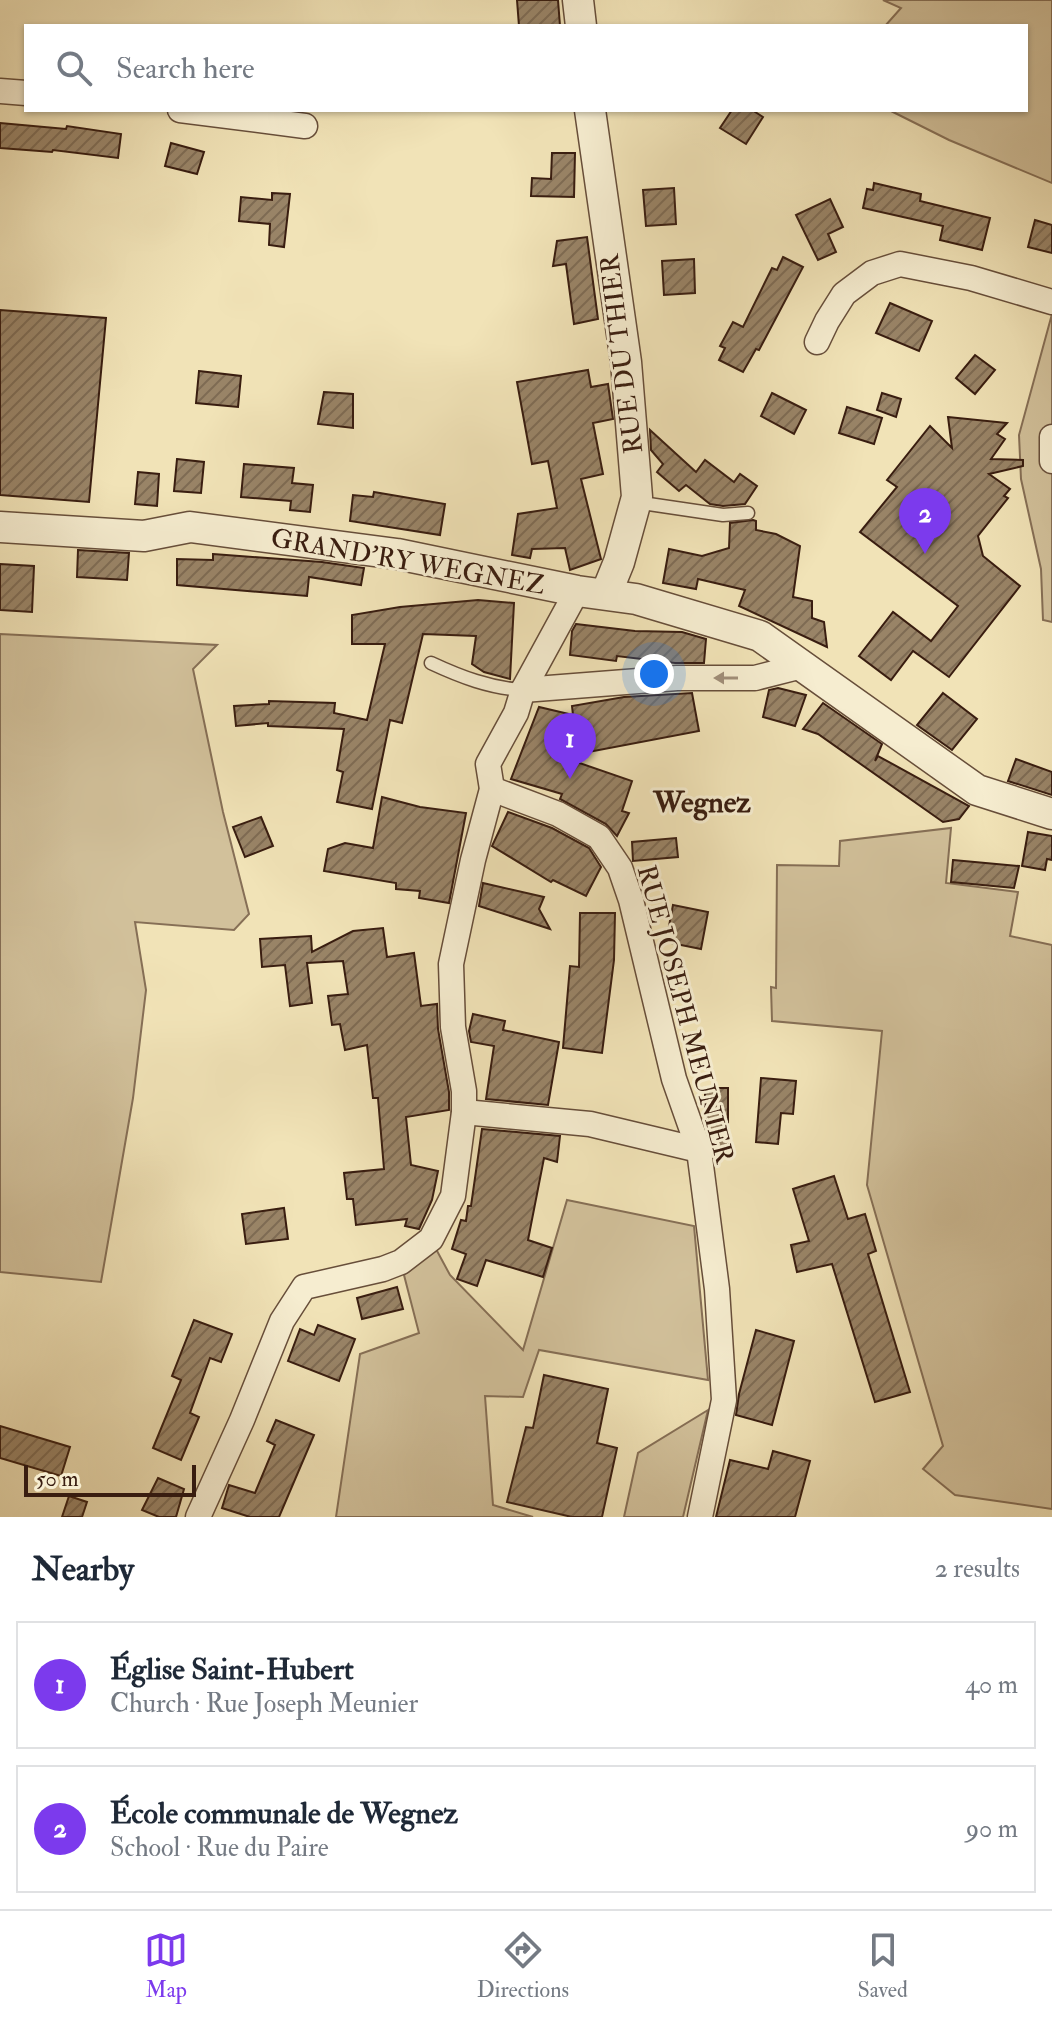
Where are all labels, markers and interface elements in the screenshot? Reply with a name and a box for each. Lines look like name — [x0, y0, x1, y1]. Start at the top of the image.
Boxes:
search box — [24, 24, 1028, 112]
icon: search — [52, 46, 96, 90]
text: Search here — [116, 50, 255, 87]
street label: RUE DU THIER — [594, 251, 650, 455]
pin: 2 — [899, 488, 951, 554]
street label: GRAND'RY WEGNEZ — [268, 522, 547, 602]
your location — [634, 654, 674, 694]
one-way arrow — [713, 672, 738, 684]
pin: 1 — [544, 713, 596, 779]
district label: Wegnez — [652, 784, 751, 821]
street label: RUE JOSEPH MEUNIER — [630, 862, 741, 1168]
scale bar — [24, 1461, 196, 1497]
text: 50 m — [36, 1465, 78, 1493]
text: Nearby — [32, 1548, 134, 1591]
text: 2 results — [935, 1553, 1020, 1585]
text: Église Saint-Hubert — [110, 1651, 354, 1688]
text: 1 — [55, 1669, 65, 1701]
text: 40 m — [965, 1669, 1018, 1701]
text: Church · Rue Joseph Meunier — [110, 1688, 418, 1720]
text: École communale de Wegnez — [110, 1795, 458, 1832]
text: 2 — [53, 1813, 67, 1845]
text: 90 m — [966, 1813, 1018, 1845]
text: School · Rue du Paire — [110, 1832, 329, 1864]
tab: Map — [144, 1928, 188, 2004]
tab: Directions — [477, 1928, 569, 2004]
tab: Saved — [858, 1928, 908, 2004]

